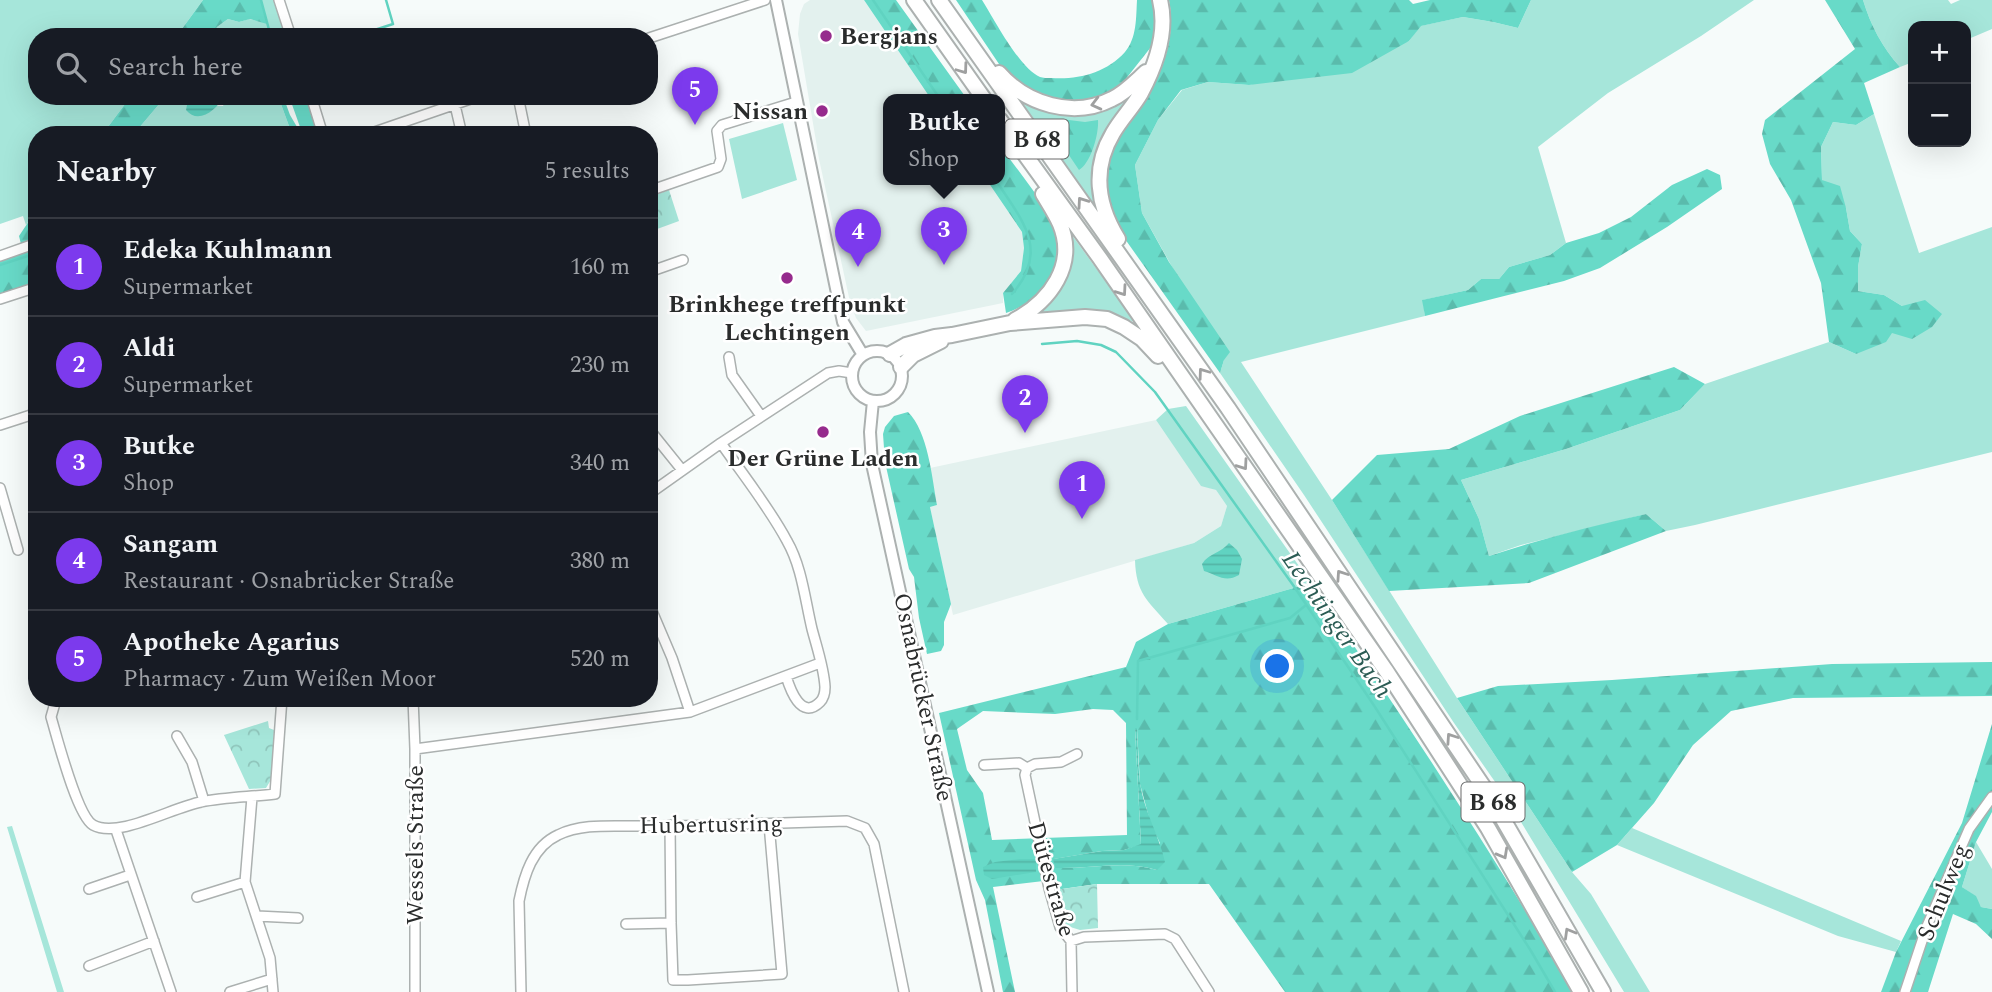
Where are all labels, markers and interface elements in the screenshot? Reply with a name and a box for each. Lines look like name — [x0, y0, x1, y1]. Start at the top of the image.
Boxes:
place label: Bergjans — [840, 19, 938, 55]
map controls — [1908, 21, 1971, 147]
button: + — [1908, 21, 1971, 84]
search box — [28, 28, 658, 105]
marker: Bergjans — [818, 28, 834, 44]
text: Search here — [108, 47, 243, 87]
icon: search — [52, 48, 90, 86]
one-way arrow — [955, 61, 967, 74]
pin: 5 — [672, 67, 718, 125]
button: − — [1908, 84, 1971, 147]
place label: Nissan — [732, 94, 808, 130]
popup — [883, 94, 1005, 185]
one-way arrow — [1091, 96, 1103, 110]
text: Butke — [908, 102, 980, 142]
marker: Nissan — [814, 103, 830, 119]
road number: B 68 — [1006, 120, 1068, 158]
text: Shop — [908, 142, 959, 177]
text: Nearby — [56, 149, 155, 195]
text: 5 results — [545, 154, 630, 189]
one-way arrow — [1078, 197, 1090, 210]
pin: 3 — [921, 207, 967, 265]
pin: 4 — [835, 209, 881, 267]
text: Edeka Kuhlmann — [123, 230, 332, 270]
text: 1 — [73, 250, 85, 285]
text: 160 m — [570, 250, 630, 285]
text: Supermarket — [123, 270, 253, 305]
marker: Brinkhege treffpunkt Lechtingen — [779, 270, 795, 286]
one-way arrow — [1114, 283, 1126, 296]
place label: Brinkhege treffpunkt Lechtingen — [668, 287, 906, 351]
text: Aldi — [123, 328, 175, 368]
text: 2 — [73, 348, 85, 383]
text: 230 m — [570, 348, 630, 383]
text: Supermarket — [123, 368, 253, 403]
one-way arrow — [1199, 368, 1211, 381]
pin: 2 — [1002, 375, 1048, 433]
marker: Der Grüne Laden — [815, 424, 831, 440]
text: Butke — [123, 426, 195, 466]
place label: Der Grüne Laden — [727, 441, 919, 477]
text: 3 — [73, 446, 85, 481]
text: 340 m — [570, 446, 630, 481]
one-way arrow — [1235, 457, 1247, 470]
pin: 1 — [1059, 461, 1105, 519]
text: Shop — [123, 466, 174, 501]
text: Sangam — [123, 524, 218, 564]
water label: Lechtinger Bach — [1271, 542, 1403, 707]
text: 4 — [73, 544, 85, 579]
text: 380 m — [570, 544, 630, 579]
text: Restaurant · Osnabrücker Straße — [123, 564, 454, 599]
one-way arrow — [1336, 570, 1349, 583]
street label: Osnabrücker Straße — [883, 590, 963, 805]
text: Apotheke Agarius — [123, 622, 340, 662]
text: 5 — [73, 642, 85, 677]
text: 520 m — [570, 642, 630, 677]
your location — [1260, 649, 1294, 683]
text: Pharmacy · Zum Weißen Moor — [123, 662, 436, 697]
one-way arrow — [1446, 733, 1459, 746]
street label: Wessels Straße — [398, 765, 434, 925]
road number: B 68 — [1462, 782, 1524, 822]
street label: Hubertusring — [639, 806, 783, 844]
street label: Dütestraße — [1017, 817, 1085, 941]
street label: Schulweg — [1908, 838, 1980, 946]
one-way arrow — [1495, 846, 1508, 859]
one-way arrow — [1564, 928, 1577, 940]

